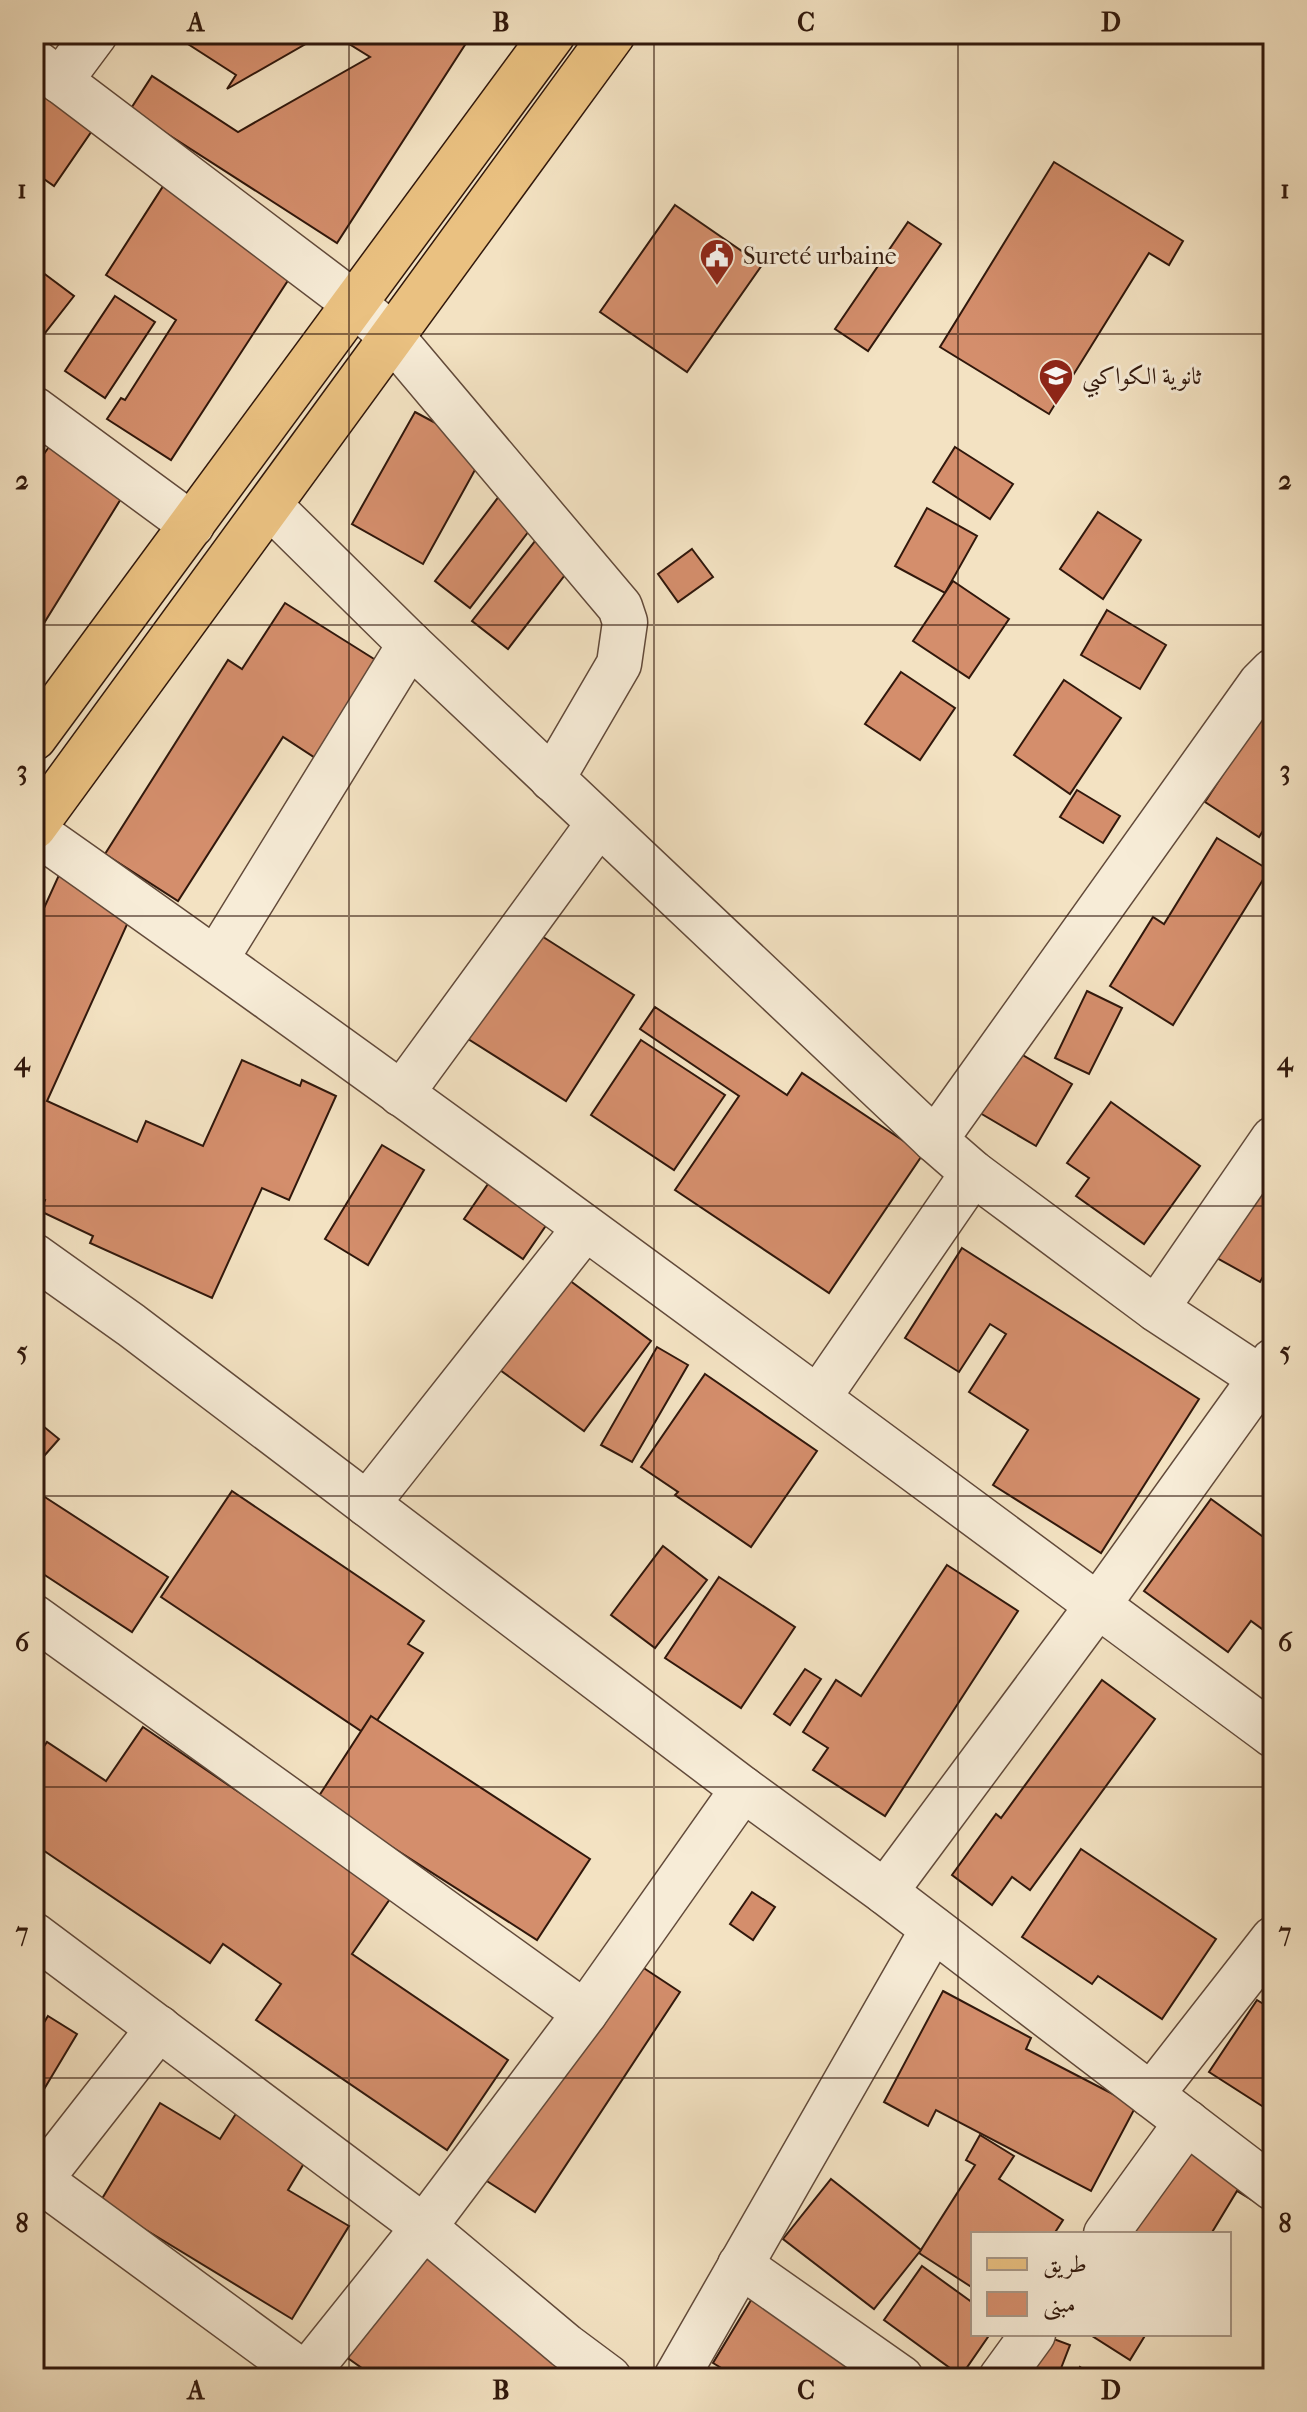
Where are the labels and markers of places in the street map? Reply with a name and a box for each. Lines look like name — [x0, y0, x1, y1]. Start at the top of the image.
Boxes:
public building icon: Sureté urbaine — [698, 237, 736, 287]
place label: Sureté urbaine — [743, 242, 897, 270]
school or university icon: ثانوية الكواكبي — [1037, 357, 1075, 407]
place label: ثانوية الكواكبي — [1082, 362, 1202, 398]

